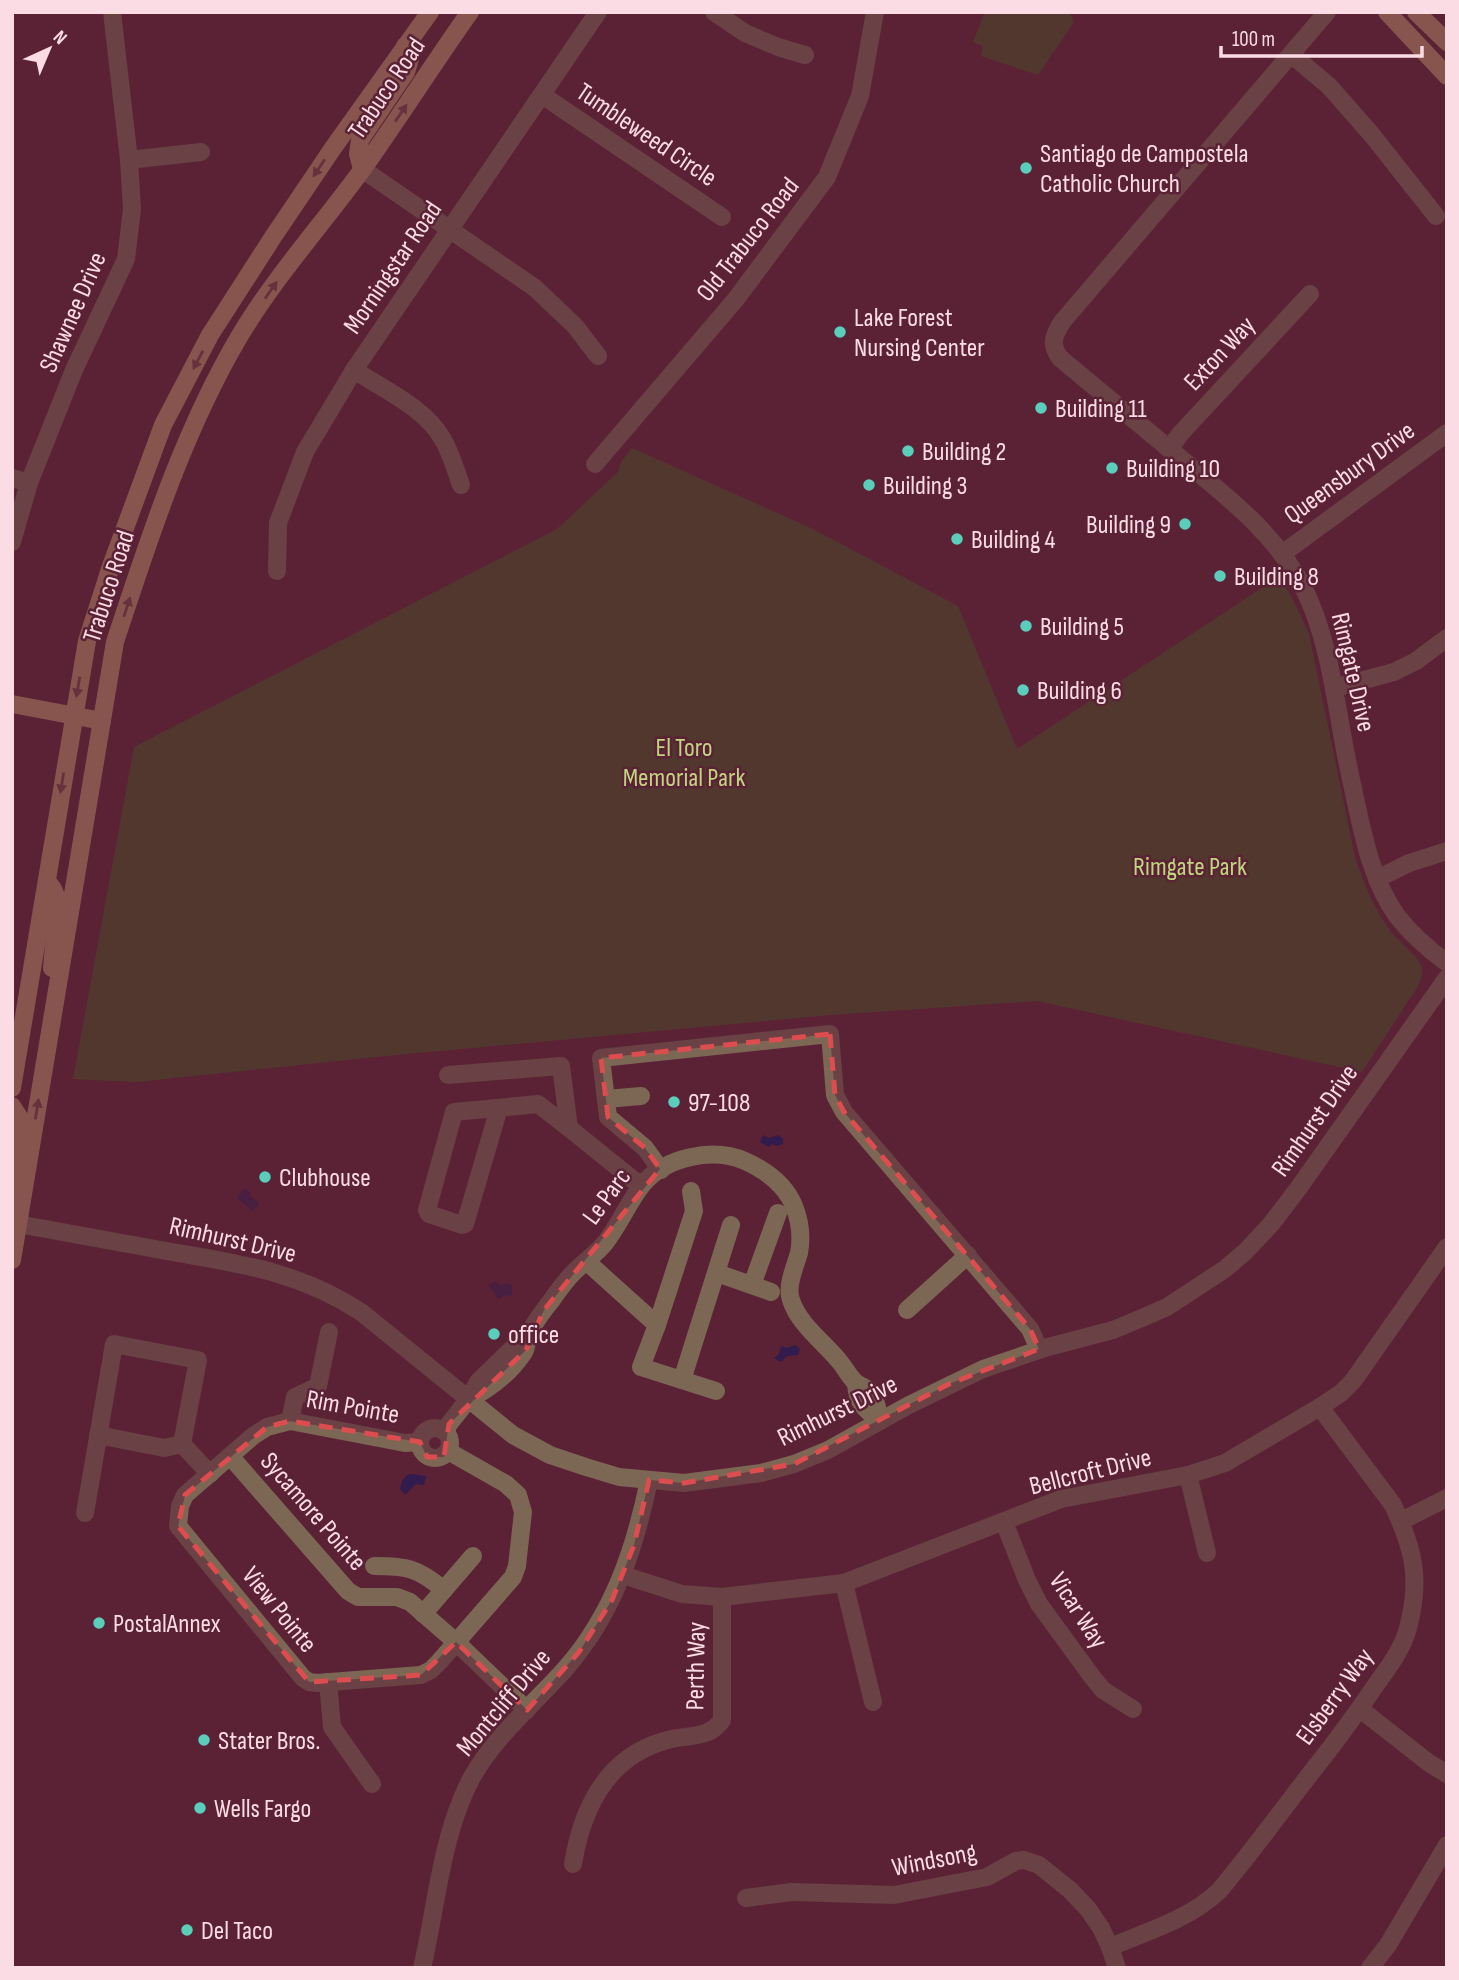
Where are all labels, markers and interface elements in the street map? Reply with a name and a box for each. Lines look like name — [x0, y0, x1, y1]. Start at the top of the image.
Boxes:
north arrow — [14, 14, 84, 84]
scale bar — [1221, 14, 1422, 58]
text: N — [48, 26, 71, 50]
text: 100 m — [1232, 27, 1275, 52]
street label: Trabuco Road — [342, 32, 432, 146]
street label: Tumbleweed Circle — [570, 77, 722, 194]
one-way arrow — [394, 103, 407, 122]
place label: Santiago de Campostela Catholic Church — [1040, 139, 1249, 200]
one-way arrow — [312, 159, 326, 177]
marker: Santiago de Campostela Catholic Church — [1018, 160, 1034, 176]
street label: Old Trabuco Road — [690, 172, 806, 308]
street label: Morningstar Road — [338, 196, 449, 340]
street label: Shawnee Drive — [33, 248, 114, 378]
one-way arrow — [264, 281, 278, 299]
place label: Lake Forest Nursing Center — [854, 303, 985, 364]
street label: Exton Way — [1178, 310, 1262, 398]
marker: Lake Forest Nursing Center — [832, 324, 848, 340]
one-way arrow — [192, 350, 203, 370]
place label: Building 11 — [1055, 394, 1147, 425]
marker: Building 11 — [1033, 400, 1049, 416]
street label: Queensbury Drive — [1278, 415, 1421, 531]
place label: Building 2 — [922, 437, 1006, 468]
marker: Building 2 — [900, 443, 916, 459]
place label: Building 10 — [1126, 454, 1220, 485]
marker: Building 10 — [1104, 460, 1120, 476]
place label: Building 3 — [883, 471, 967, 502]
marker: Building 3 — [861, 477, 877, 493]
place label: Building 9 — [1086, 510, 1171, 541]
marker: Building 9 — [1177, 516, 1193, 532]
place label: Building 4 — [971, 525, 1055, 556]
street label: Trabuco Road — [77, 527, 142, 646]
marker: Building 4 — [949, 531, 965, 547]
place label: Building 8 — [1234, 562, 1319, 593]
marker: Building 8 — [1212, 568, 1228, 584]
one-way arrow — [122, 597, 133, 618]
street label: Rimgate Drive — [1324, 610, 1381, 735]
place label: Building 5 — [1040, 612, 1124, 643]
marker: Building 5 — [1018, 618, 1034, 634]
one-way arrow — [72, 676, 83, 698]
place label: Building 6 — [1037, 676, 1122, 707]
marker: Building 6 — [1015, 682, 1031, 698]
park label: El Toro Memorial Park — [623, 733, 745, 794]
one-way arrow — [56, 772, 67, 794]
park label: Rimgate Park — [1133, 852, 1247, 883]
street label: Rimhurst Drive — [1265, 1059, 1365, 1183]
place label: 97-108 — [688, 1088, 750, 1119]
marker: 97-108 — [666, 1094, 682, 1110]
one-way arrow — [32, 1097, 43, 1119]
place label: Clubhouse — [279, 1163, 371, 1194]
street label: Le Parc — [576, 1163, 638, 1231]
marker: Clubhouse — [257, 1169, 273, 1185]
street label: Rimhurst Drive — [166, 1211, 299, 1270]
place label: office — [508, 1320, 559, 1351]
marker: office — [486, 1326, 502, 1342]
street label: Rimhurst Drive — [773, 1369, 903, 1454]
street label: Rim Pointe — [304, 1384, 402, 1431]
street label: Bellcroft Drive — [1026, 1442, 1155, 1503]
street label: Sycamore Pointe — [253, 1447, 373, 1577]
street label: View Pointe — [235, 1561, 323, 1659]
street label: Vicar Way — [1042, 1567, 1114, 1655]
place label: PostalAnnex — [113, 1609, 221, 1640]
marker: PostalAnnex — [91, 1615, 107, 1631]
street label: Perth Way — [680, 1622, 713, 1711]
street label: Montcliff Drive — [450, 1643, 558, 1763]
street label: Elsberry Way — [1290, 1643, 1381, 1751]
place label: Stater Bros. — [218, 1726, 320, 1757]
marker: Stater Bros. — [196, 1732, 212, 1748]
place label: Wells Fargo — [214, 1794, 311, 1825]
marker: Wells Fargo — [192, 1800, 208, 1816]
street label: Windsong — [889, 1837, 979, 1884]
place label: Del Taco — [201, 1916, 273, 1947]
marker: Del Taco — [179, 1922, 195, 1938]

